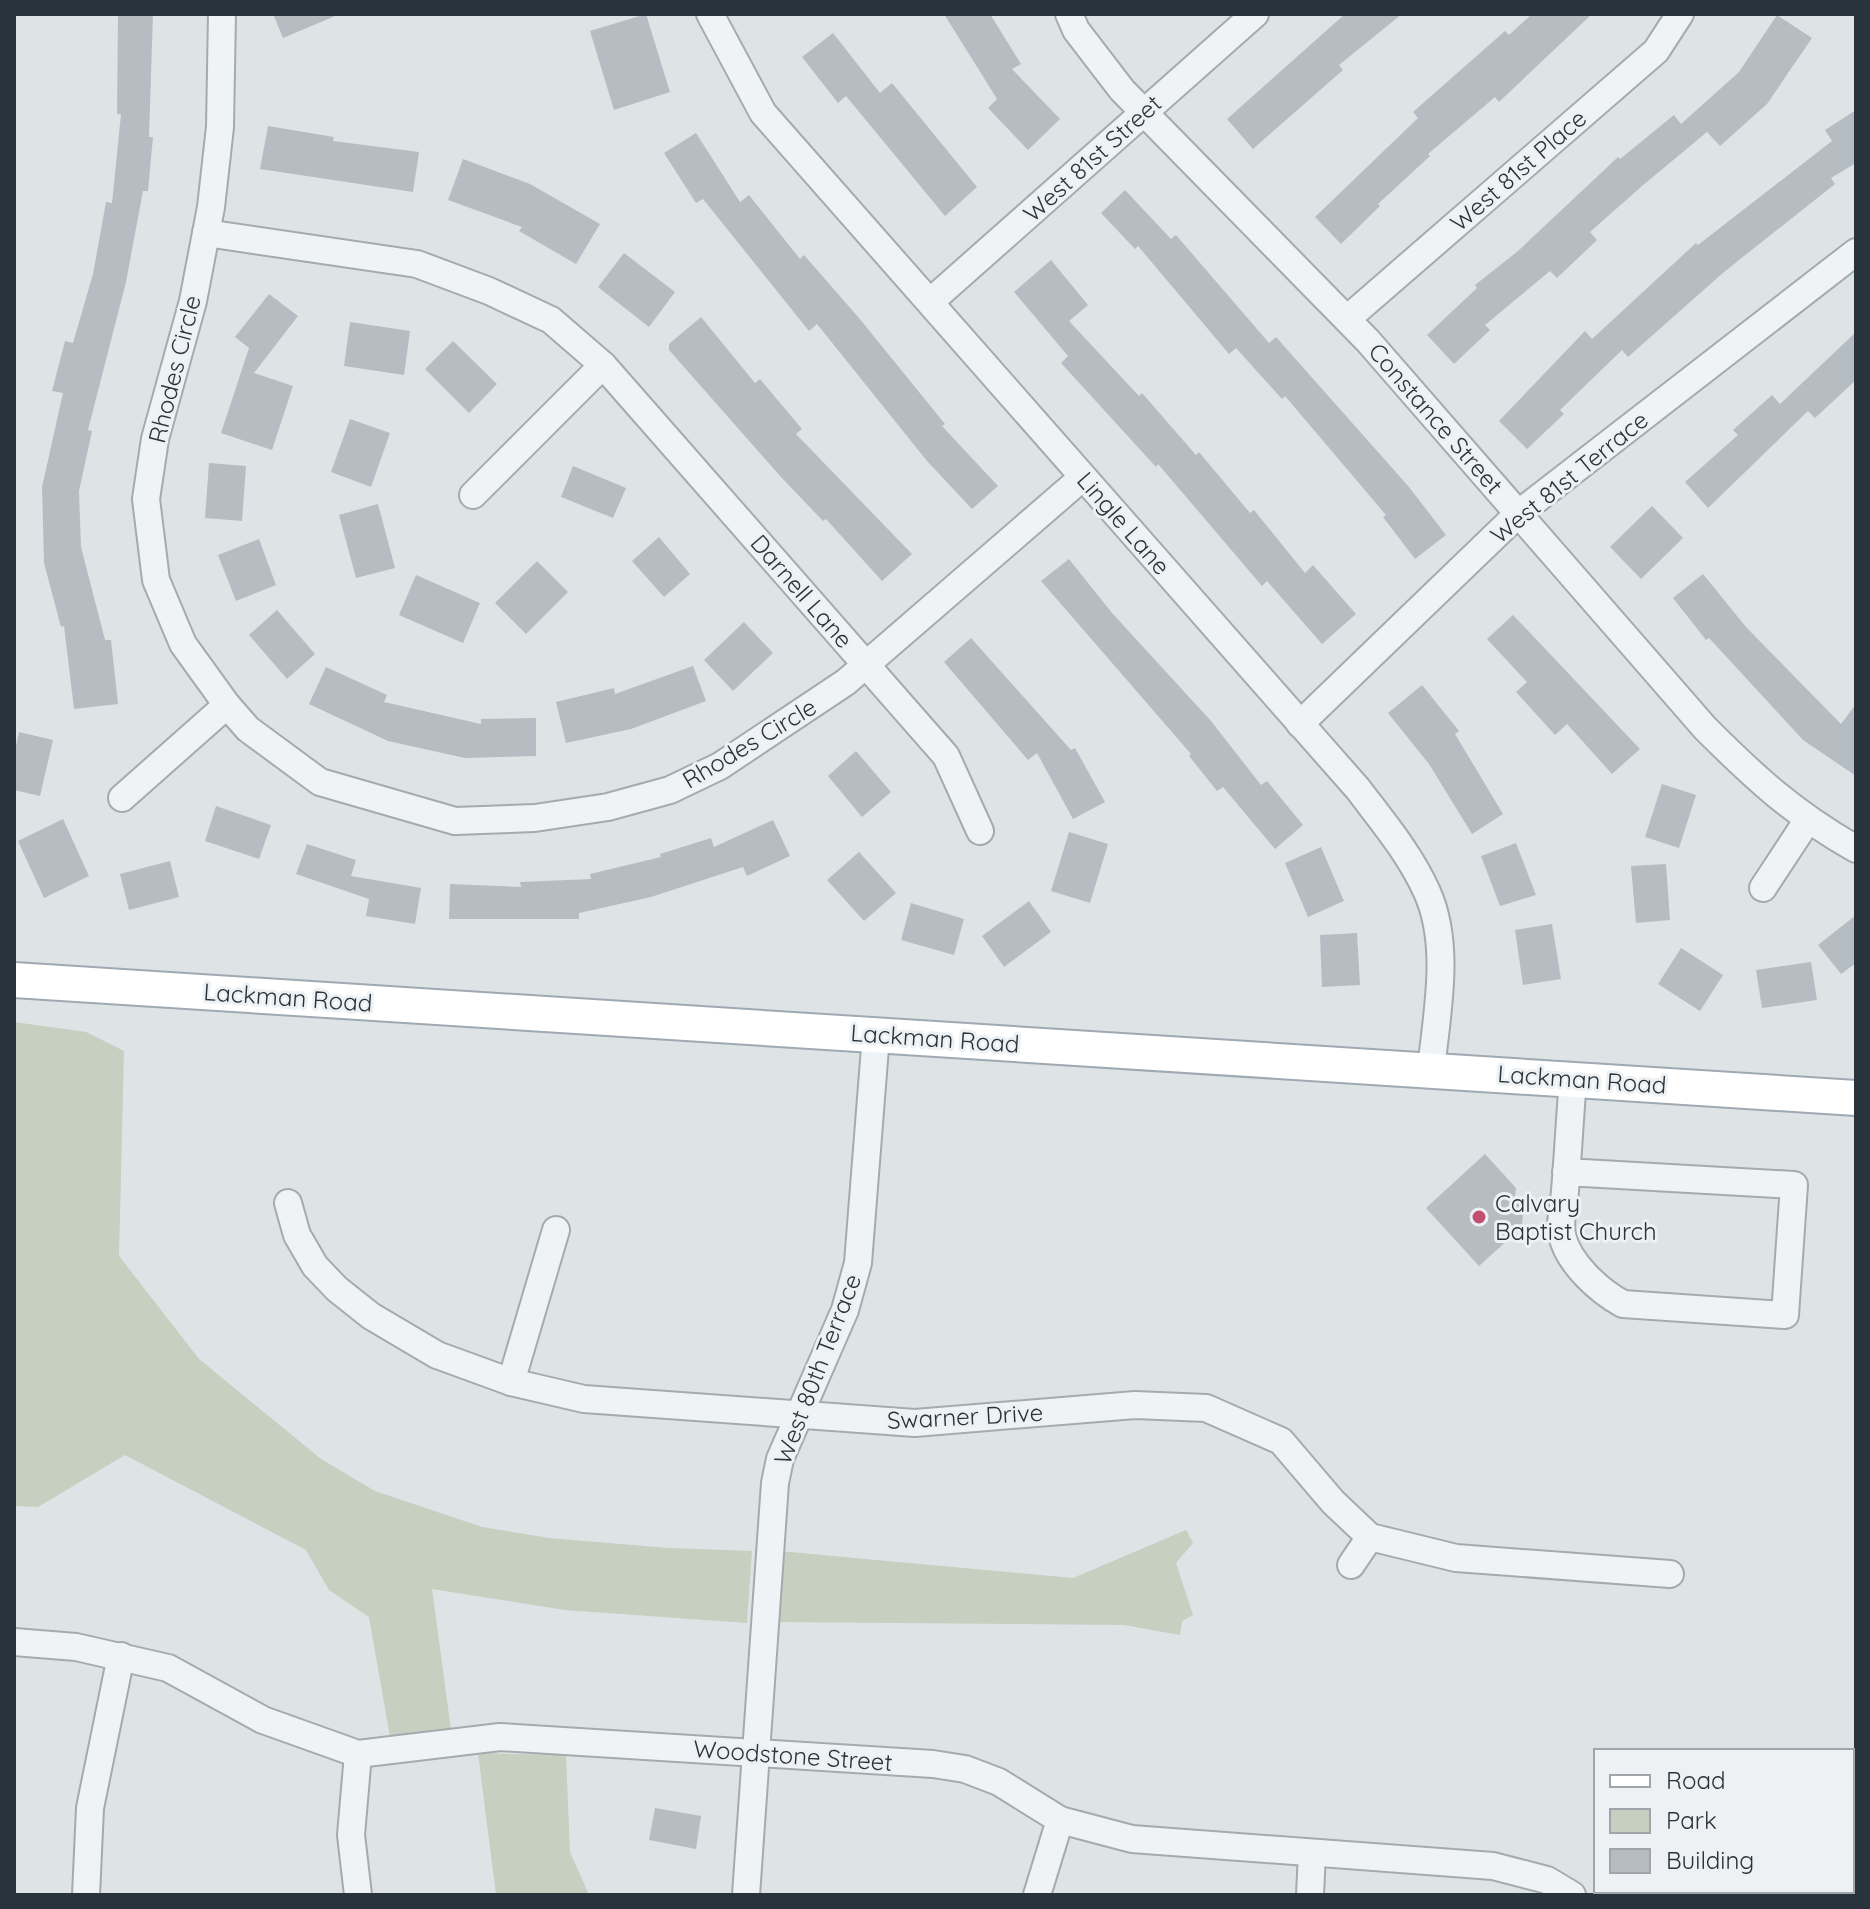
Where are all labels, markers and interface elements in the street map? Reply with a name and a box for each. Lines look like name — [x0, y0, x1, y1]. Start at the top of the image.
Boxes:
street label: West 81st Street — [1017, 88, 1167, 228]
street label: West 81st Place — [1444, 103, 1592, 237]
street label: Rhodes Circle — [141, 292, 207, 446]
street label: Constance Street — [1362, 336, 1510, 500]
street label: West 81st Terrace — [1484, 404, 1654, 550]
street label: Lingle Lane — [1071, 465, 1177, 581]
street label: Darnell Lane — [744, 528, 860, 654]
street label: Rhodes Circle — [677, 691, 821, 795]
street label: Lackman Road — [203, 976, 373, 1018]
street label: Lackman Road — [850, 1017, 1020, 1059]
street label: Lackman Road — [1497, 1058, 1667, 1100]
place label: Calvary Baptist Church — [1495, 1188, 1657, 1246]
marker: Calvary Baptist Church — [1470, 1208, 1488, 1226]
street label: West 80th Terrace — [767, 1269, 867, 1469]
street label: Swarner Drive — [886, 1397, 1044, 1435]
street label: Woodstone Street — [692, 1733, 894, 1777]
legend — [1594, 1749, 1854, 1893]
text: Road — [1666, 1765, 1726, 1795]
text: Park — [1666, 1805, 1717, 1835]
text: Building — [1666, 1845, 1754, 1875]

